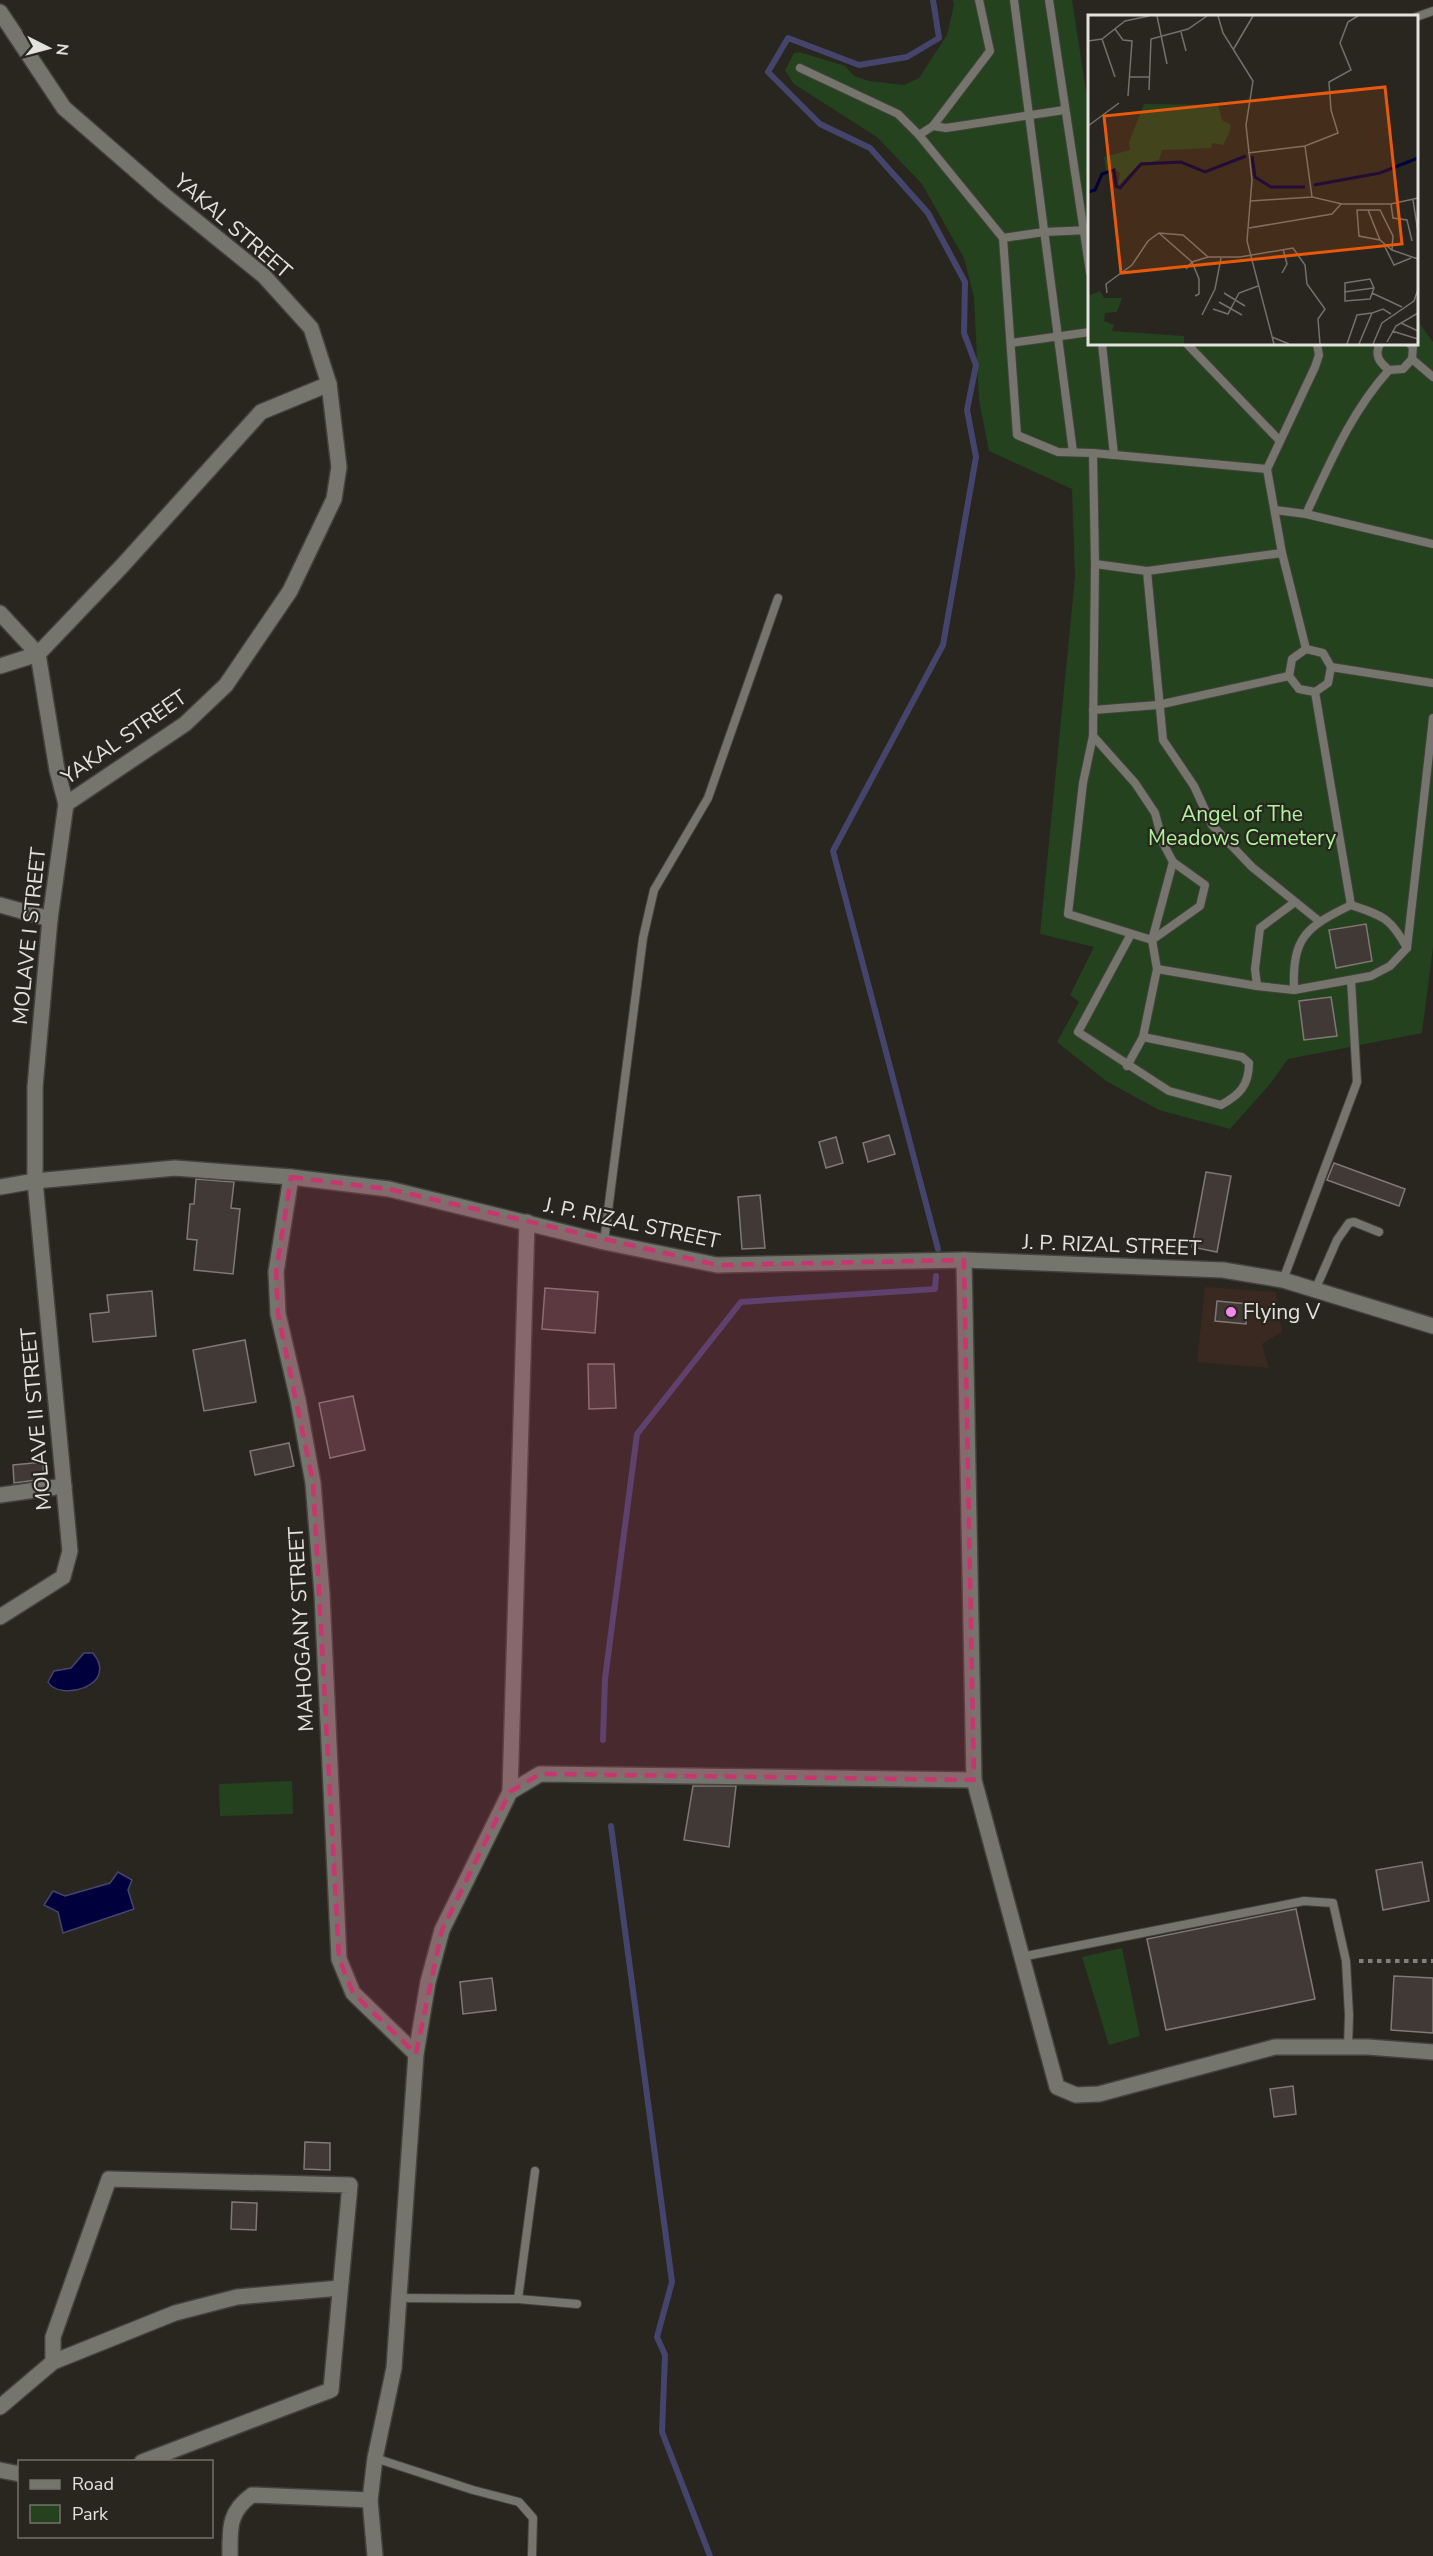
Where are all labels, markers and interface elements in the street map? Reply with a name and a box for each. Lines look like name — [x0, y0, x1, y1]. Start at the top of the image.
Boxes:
inset map — [1088, 15, 1418, 345]
north arrow — [18, 18, 78, 78]
text: N — [50, 42, 73, 57]
street label: YAKAL STREET — [167, 166, 298, 285]
street label: YAKAL STREET — [55, 683, 193, 791]
park label: Angel of The Meadows Cemetery — [1148, 800, 1336, 852]
street label: MOLAVE I STREET — [6, 846, 52, 1026]
street label: J. P. RIZAL STREET — [541, 1190, 723, 1255]
street label: J. P. RIZAL STREET — [1021, 1228, 1202, 1262]
place label: Flying V — [1243, 1298, 1321, 1326]
marker: Flying V — [1224, 1305, 1238, 1319]
street label: MOLAVE II STREET — [14, 1326, 58, 1512]
street label: MAHOGANY STREET — [282, 1525, 320, 1732]
legend — [18, 2460, 213, 2538]
text: Road — [72, 2472, 114, 2496]
text: Park — [72, 2502, 109, 2526]

